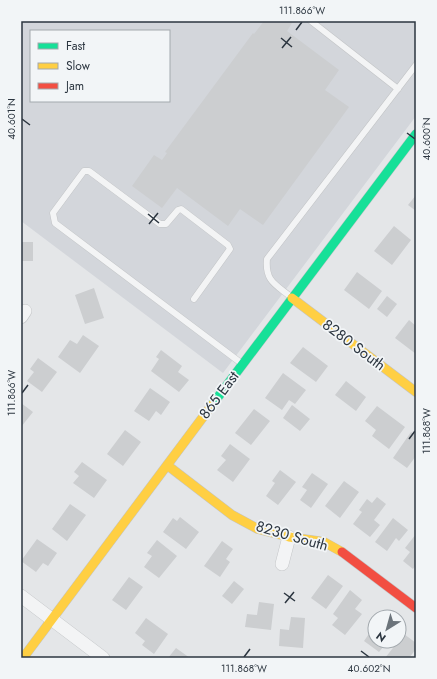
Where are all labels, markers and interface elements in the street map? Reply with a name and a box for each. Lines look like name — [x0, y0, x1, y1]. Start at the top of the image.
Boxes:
text: 111.866°W — [279, 3, 325, 18]
legend — [30, 30, 170, 102]
text: Fast — [66, 37, 85, 55]
text: Slow — [66, 57, 91, 75]
text: Jam — [64, 77, 84, 95]
text: 40.601°N — [4, 98, 19, 140]
text: 40.600°N — [419, 117, 434, 161]
street label: 8280 South — [318, 314, 390, 376]
street label: 865 East — [194, 366, 245, 424]
text: 111.866°W — [4, 370, 19, 416]
text: 111.868°W — [419, 408, 434, 454]
street label: 8230 South — [253, 515, 331, 557]
north arrow — [367, 609, 407, 649]
text: N — [373, 628, 389, 646]
text: 111.868°W — [221, 661, 267, 676]
text: 40.602°N — [348, 661, 390, 676]

